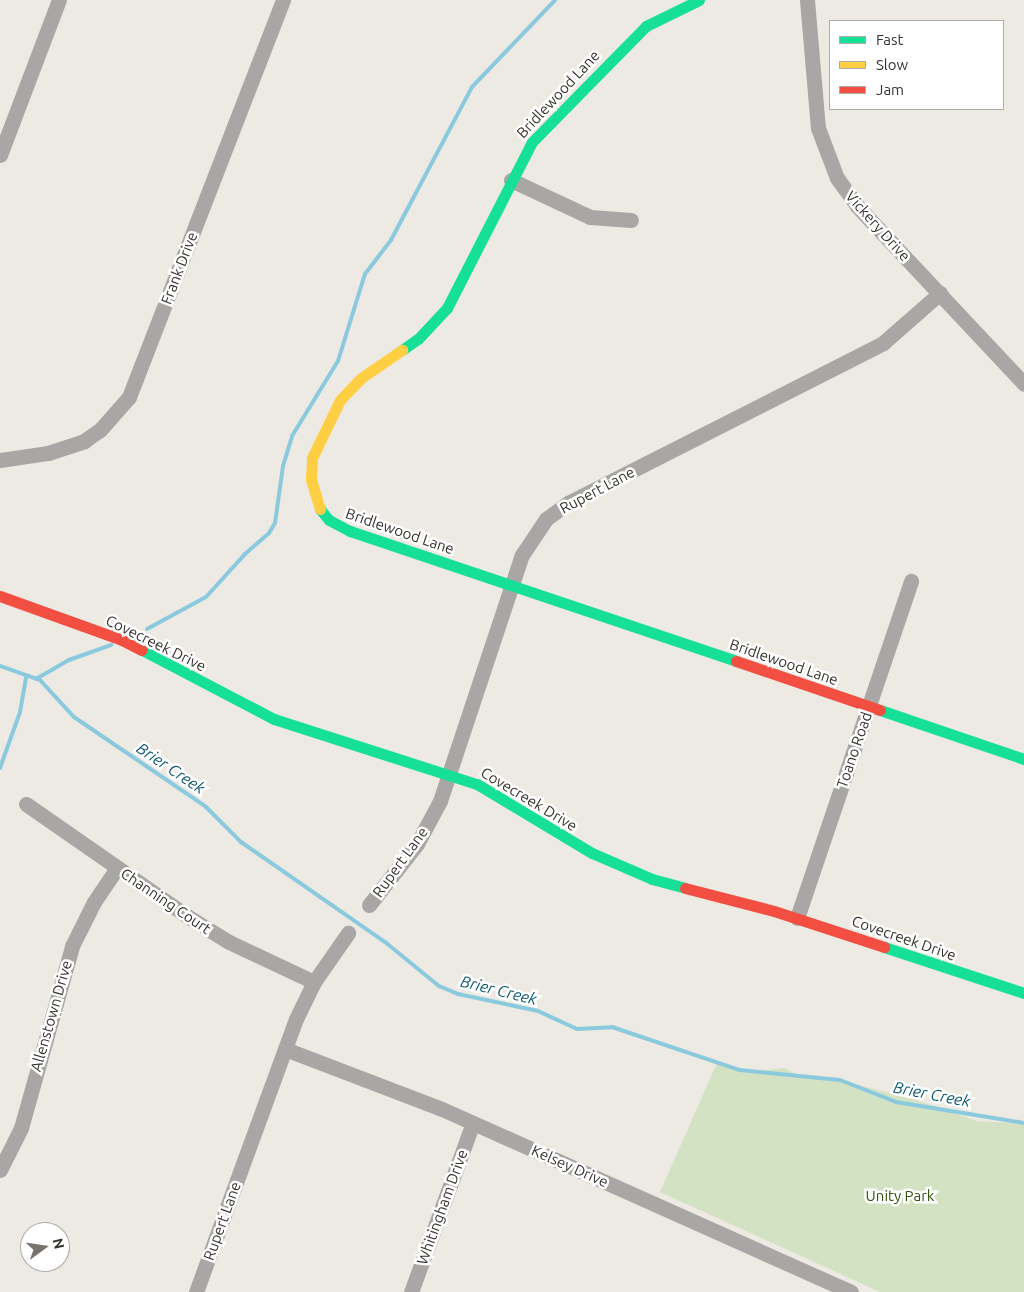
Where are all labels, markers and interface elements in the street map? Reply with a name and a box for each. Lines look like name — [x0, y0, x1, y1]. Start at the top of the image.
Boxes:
legend — [829, 20, 1004, 110]
text: Fast — [876, 31, 903, 48]
street label: Bridlewood Lane — [513, 46, 603, 142]
text: Slow — [876, 56, 908, 73]
text: Jam — [876, 81, 904, 98]
street label: Vickery Drive — [842, 187, 914, 265]
street label: Frank Drive — [157, 229, 201, 307]
street label: Rupert Lane — [556, 463, 638, 517]
street label: Bridlewood Lane — [343, 504, 457, 558]
street label: Covecreek Drive — [103, 611, 209, 675]
street label: Bridlewood Lane — [727, 635, 841, 689]
street label: Toano Road — [833, 710, 875, 790]
water label: Brier Creek — [133, 738, 209, 798]
street label: Covecreek Drive — [478, 763, 580, 835]
street label: Rupert Lane — [369, 823, 431, 901]
street label: Channing Court — [117, 864, 215, 938]
street label: Covecreek Drive — [849, 912, 959, 964]
street label: Allenstown Drive — [27, 958, 75, 1074]
water label: Brier Creek — [459, 971, 539, 1009]
water label: Brier Creek — [892, 1077, 972, 1111]
street label: Kelsey Drive — [529, 1141, 611, 1191]
street label: Whitingham Drive — [413, 1147, 471, 1267]
street label: Rupert Lane — [199, 1179, 245, 1263]
park label: Unity Park — [866, 1187, 934, 1205]
north arrow — [20, 1222, 70, 1272]
text: N — [50, 1237, 68, 1251]

